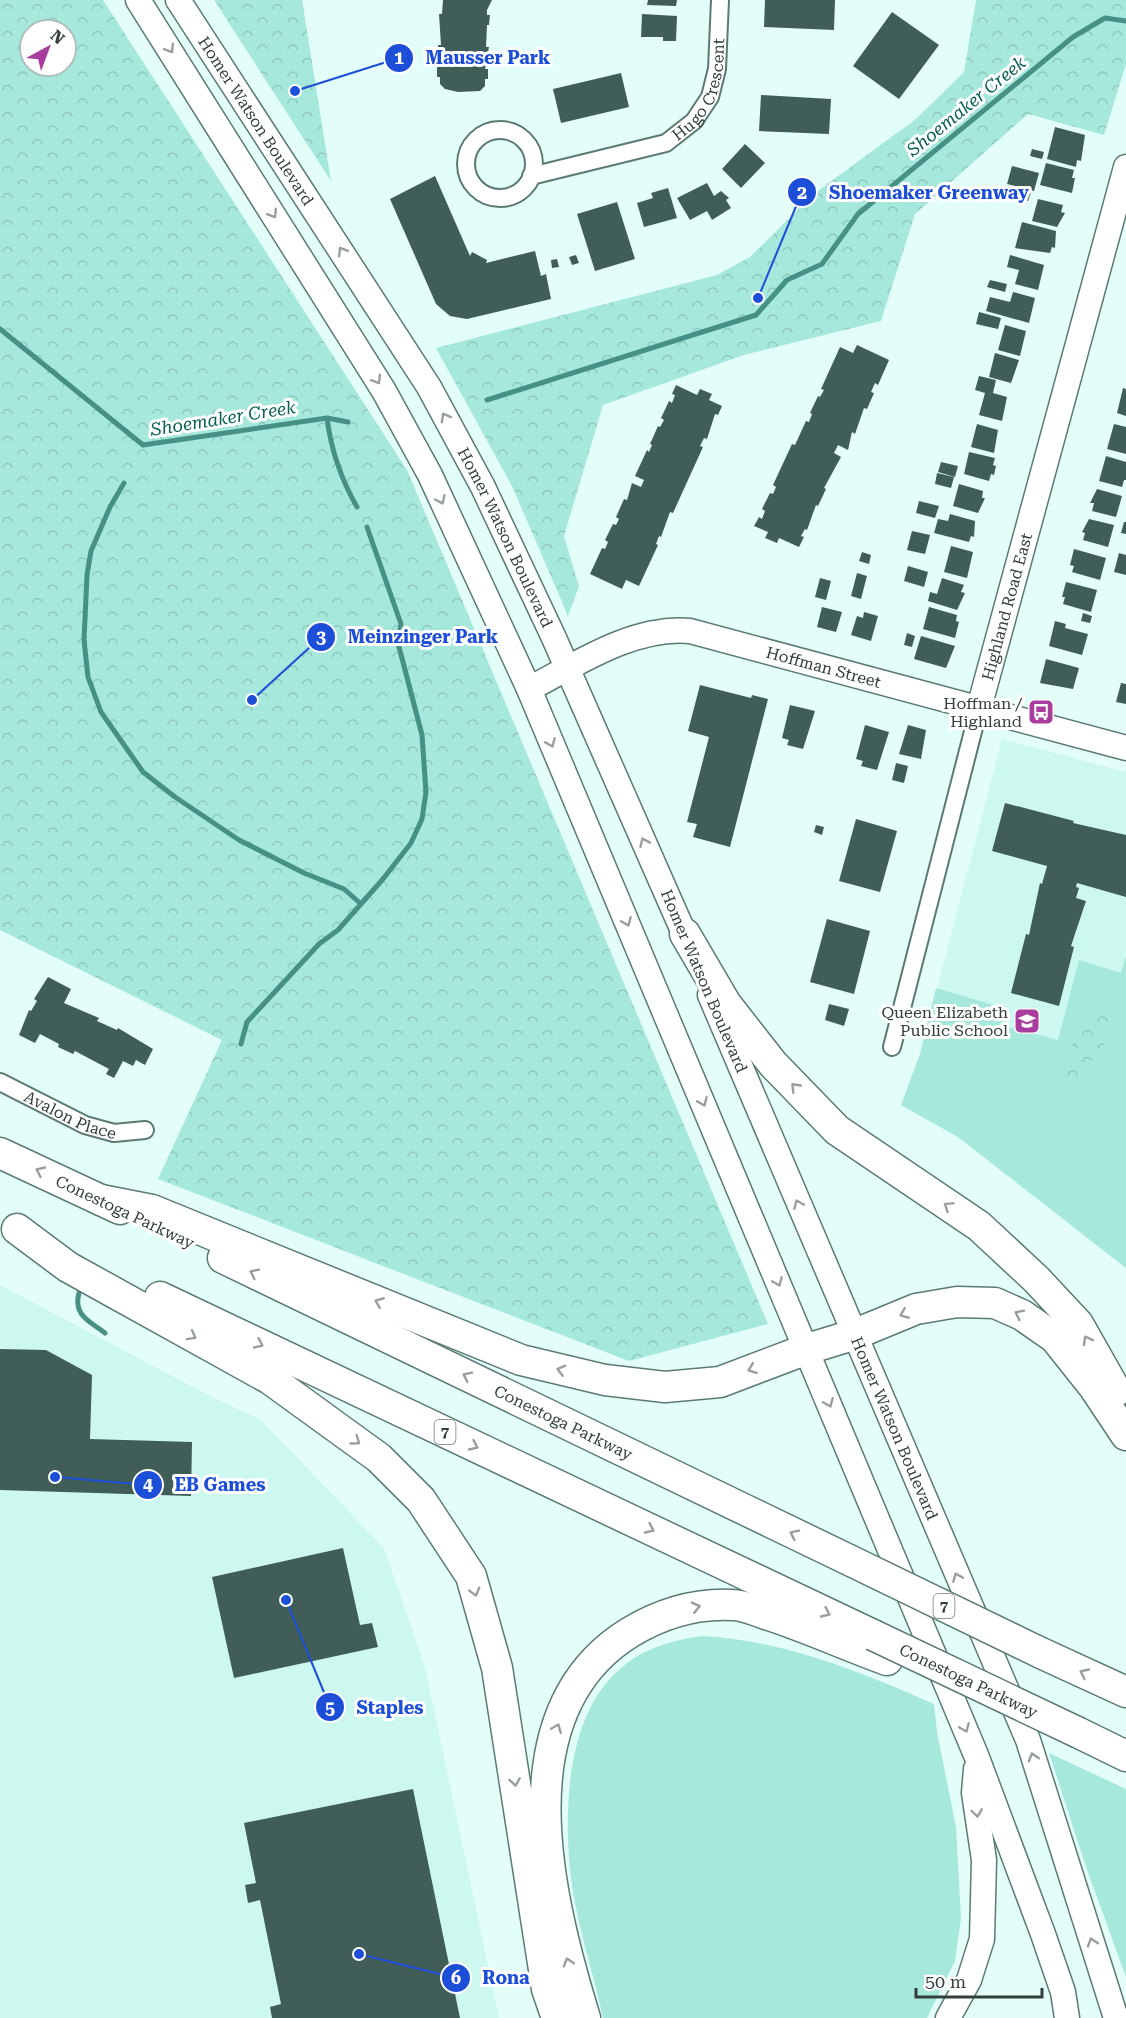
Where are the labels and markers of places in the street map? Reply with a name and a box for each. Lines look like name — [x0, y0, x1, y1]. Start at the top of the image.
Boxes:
callout: Mausser Park — [384, 40, 562, 76]
callout: Shoemaker Greenway — [787, 174, 1041, 210]
callout: Meinzinger Park — [306, 619, 511, 655]
place label: Hoffman / Highland — [943, 694, 1023, 731]
bus stop icon: Hoffman / Highland — [1026, 697, 1056, 727]
place label: Queen Elizabeth Public School — [881, 1003, 1008, 1040]
school or university icon: Queen Elizabeth Public School — [1012, 1006, 1042, 1036]
callout: EB Games — [133, 1467, 278, 1503]
callout: Staples — [315, 1689, 436, 1725]
callout: Rona — [441, 1960, 542, 1996]

